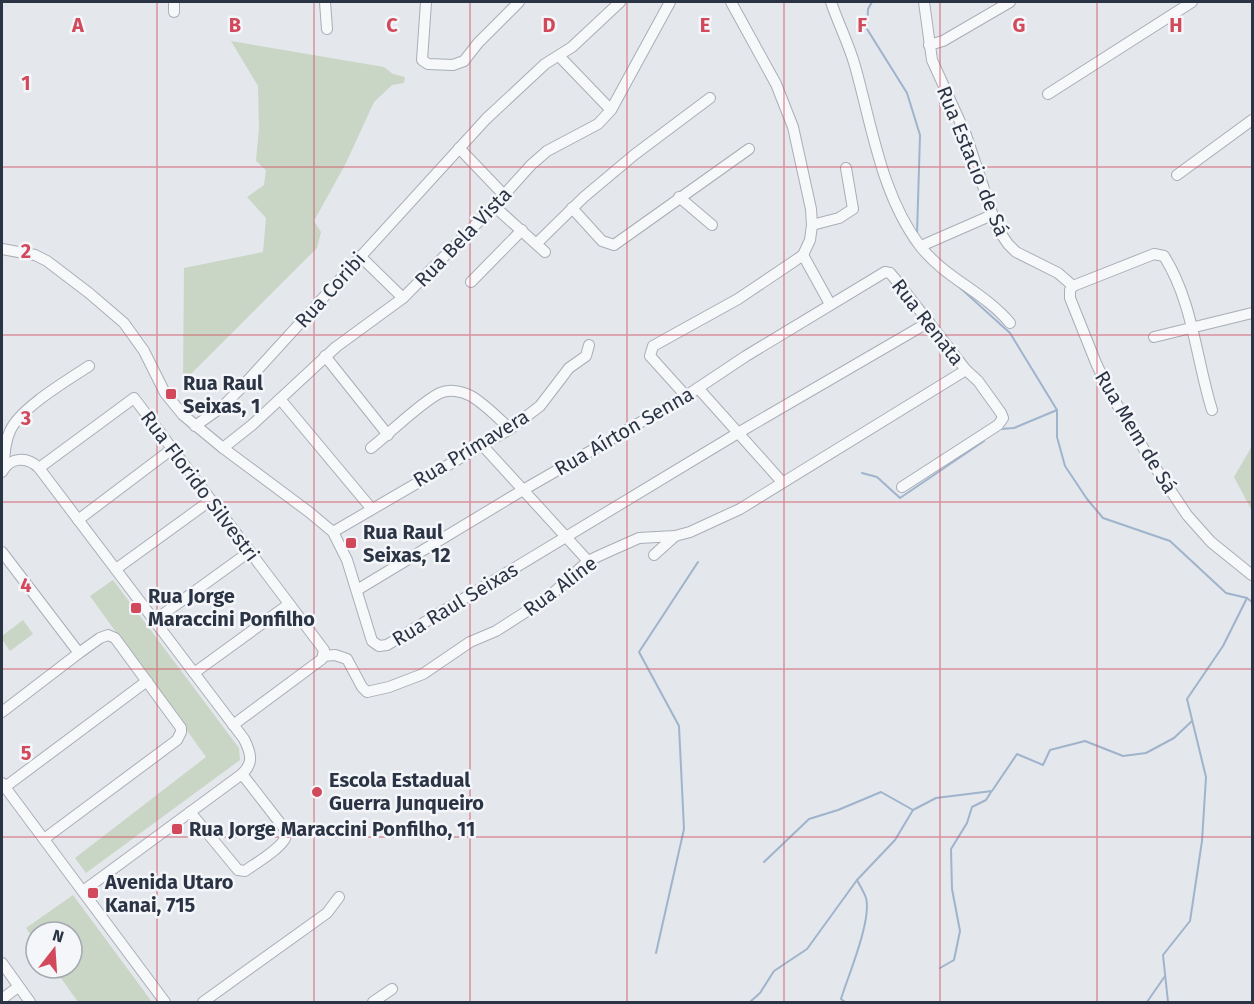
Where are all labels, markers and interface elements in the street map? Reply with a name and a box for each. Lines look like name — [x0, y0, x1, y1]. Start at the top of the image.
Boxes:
text: A — [71, 13, 85, 37]
text: B — [229, 13, 241, 37]
text: C — [386, 13, 398, 37]
text: D — [542, 13, 556, 37]
text: E — [700, 13, 710, 37]
text: F — [857, 13, 867, 37]
text: G — [1013, 13, 1025, 37]
text: H — [1169, 13, 1183, 37]
text: 1 — [21, 71, 31, 95]
street label: Rua Estacio de Sá — [932, 82, 1014, 240]
street label: Rua Bela Vista — [410, 182, 516, 292]
text: 2 — [21, 239, 31, 263]
street label: Rua Coribi — [290, 247, 370, 333]
street label: Rua Renata — [887, 274, 969, 370]
street label: Rua Mem de Sá — [1090, 366, 1182, 498]
place label: Rua Raul Seixas, 1 — [183, 371, 263, 418]
street label: Rua Aírton Senna — [550, 381, 698, 481]
marker: Rua Raul Seixas, 1 — [164, 387, 178, 401]
street label: Rua Primavera — [409, 404, 533, 492]
text: 3 — [20, 406, 31, 430]
street label: Rua Florido Silvestri — [136, 406, 264, 566]
place label: Rua Raul Seixas, 12 — [363, 520, 451, 567]
marker: Rua Raul Seixas, 12 — [344, 536, 358, 550]
street label: Rua Aline — [519, 551, 601, 621]
street label: Rua Raul Seixas — [388, 557, 522, 651]
text: 4 — [20, 573, 32, 597]
place label: Rua Jorge Maraccini Ponfilho — [148, 584, 315, 631]
marker: Rua Jorge Maraccini Ponfilho — [129, 601, 143, 615]
text: 5 — [21, 741, 32, 765]
place label: Escola Estadual Guerra Junqueiro — [329, 768, 484, 815]
marker: Escola Estadual Guerra Junqueiro — [310, 785, 324, 799]
place label: Rua Jorge Maraccini Ponfilho, 11 — [189, 817, 475, 841]
marker: Rua Jorge Maraccini Ponfilho, 11 — [170, 822, 184, 836]
place label: Avenida Utaro Kanai, 715 — [104, 870, 234, 917]
marker: Avenida Utaro Kanai, 715 — [86, 886, 100, 900]
north arrow — [24, 920, 84, 980]
text: N — [50, 925, 66, 947]

